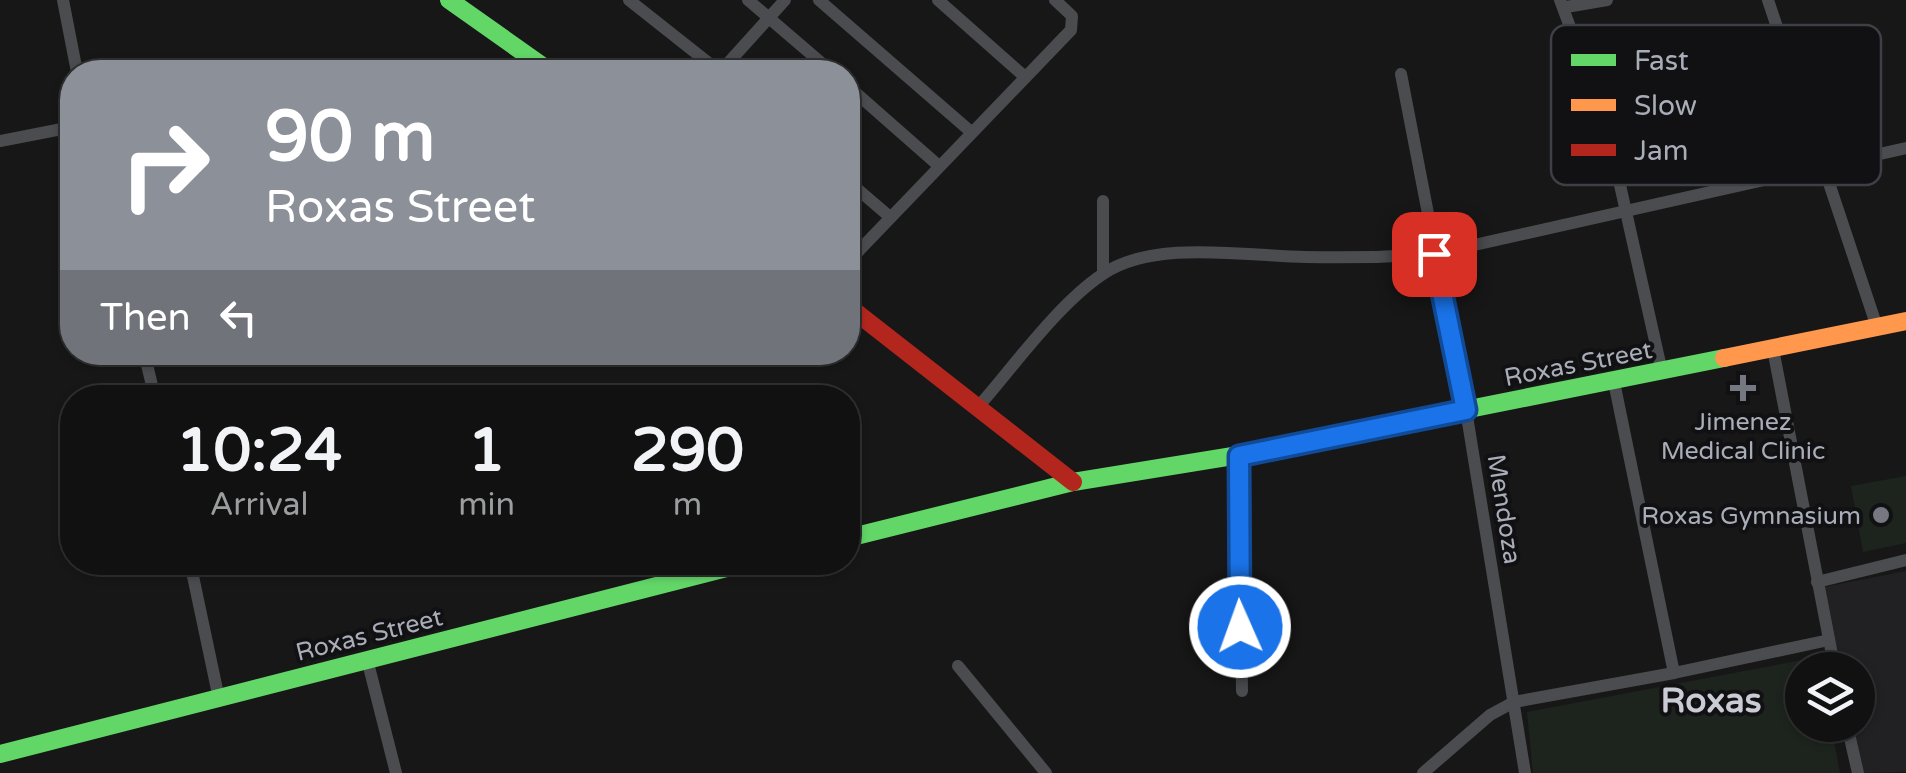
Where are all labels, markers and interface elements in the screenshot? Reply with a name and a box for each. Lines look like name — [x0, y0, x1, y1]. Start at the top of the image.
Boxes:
legend — [1551, 25, 1881, 185]
text: Fast — [1634, 44, 1689, 78]
text: Slow — [1634, 89, 1697, 123]
text: 90 m — [265, 96, 435, 180]
icon: right — [100, 100, 230, 230]
text: Jam — [1634, 134, 1689, 168]
text: Roxas Street — [265, 181, 535, 235]
pin — [1392, 212, 1477, 297]
icon: arrive — [1407, 227, 1462, 282]
icon: left — [211, 290, 266, 345]
text: Then — [100, 295, 191, 341]
street label: Roxas Street — [1502, 335, 1655, 393]
marker: Jimenez Medical Clinic — [1730, 375, 1756, 401]
place label: Jimenez Medical Clinic — [1661, 407, 1825, 466]
text: 10:24 — [176, 415, 342, 487]
text: 1 — [468, 415, 505, 487]
text: 290 — [631, 415, 744, 487]
street label: Mendoza — [1481, 452, 1527, 566]
text: Arrival — [210, 486, 309, 524]
text: min — [458, 486, 515, 524]
text: m — [673, 486, 702, 524]
place label: Roxas Gymnasium — [1641, 501, 1861, 531]
marker: Roxas Gymnasium — [1870, 504, 1892, 526]
position arrow — [1188, 575, 1292, 679]
street label: Roxas Street — [293, 602, 446, 668]
map controls — [1785, 652, 1875, 742]
button: layers — [1785, 652, 1875, 742]
district label: Roxas — [1660, 680, 1762, 722]

